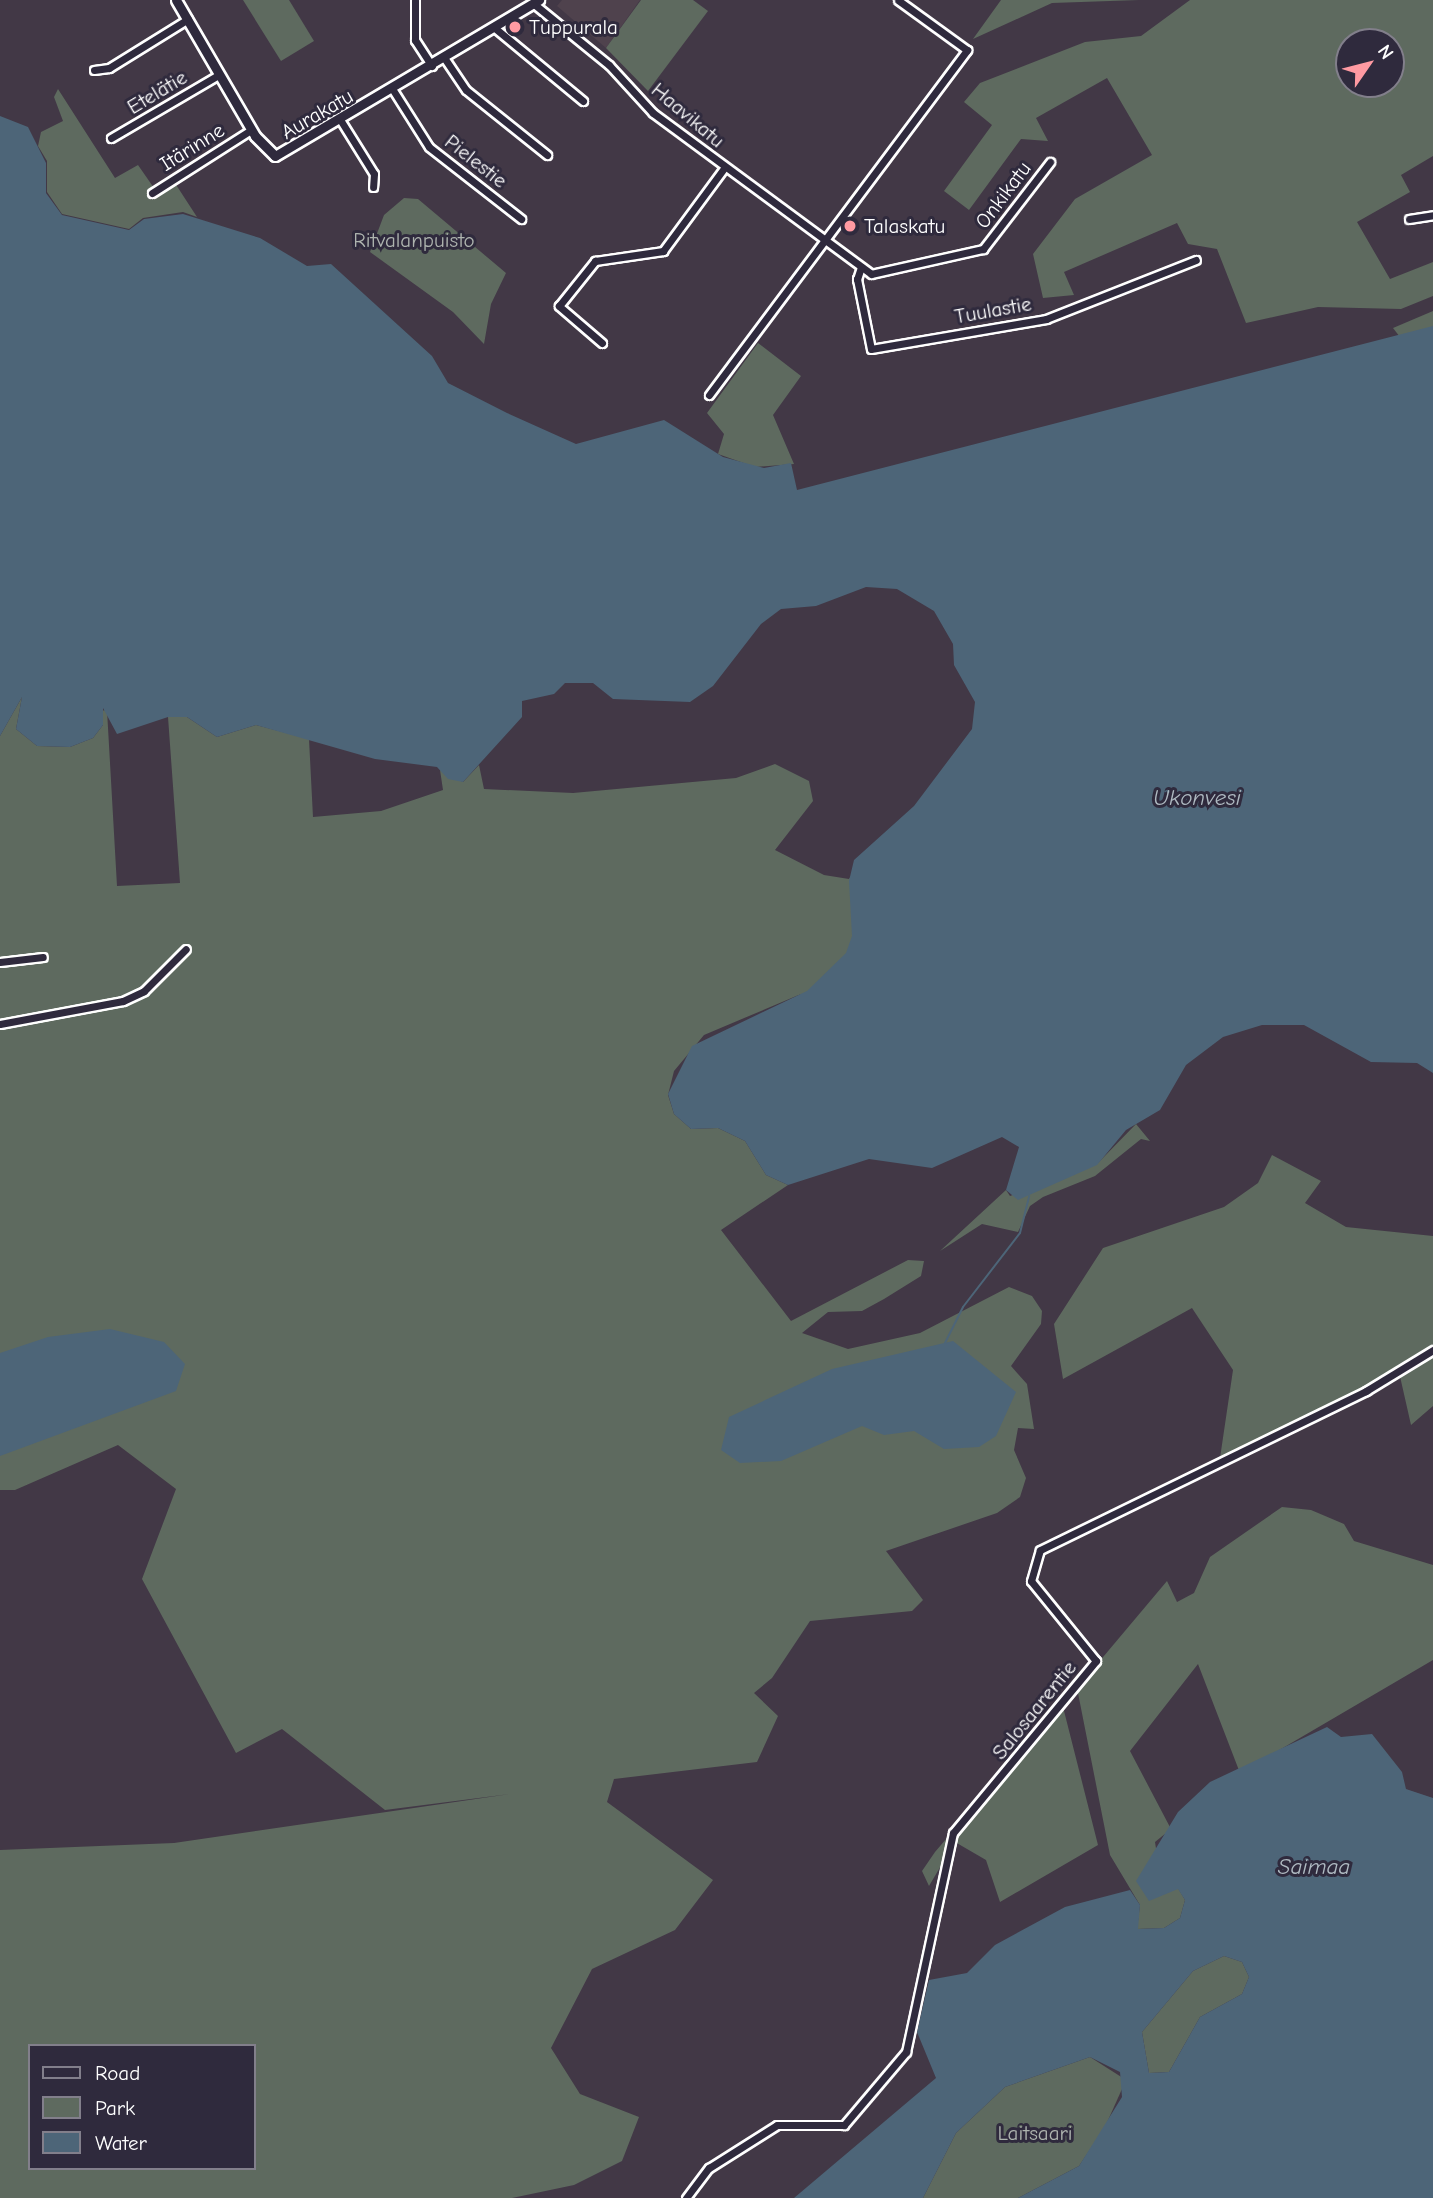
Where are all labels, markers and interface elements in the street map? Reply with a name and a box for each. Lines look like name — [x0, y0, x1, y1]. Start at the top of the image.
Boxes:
place label: Tuppurala — [529, 14, 618, 40]
marker: Tuppurala — [507, 19, 523, 35]
north arrow — [1335, 28, 1405, 98]
text: N — [1373, 41, 1398, 63]
street label: Etelätie — [123, 64, 191, 120]
street label: Haavikatu — [646, 77, 730, 153]
street label: Aurakatu — [276, 83, 358, 145]
street label: Itärinne — [155, 117, 229, 177]
street label: Pielestie — [440, 129, 512, 193]
street label: Onkikatu — [970, 157, 1036, 233]
place label: Talaskatu — [864, 213, 945, 239]
marker: Talaskatu — [842, 218, 858, 234]
park label: Ritvalanpuisto — [353, 227, 475, 253]
street label: Tuulastie — [952, 291, 1034, 329]
water label: Ukonvesi — [1153, 784, 1241, 812]
street label: Salosaarentie — [987, 1656, 1081, 1764]
water label: Saimaa — [1278, 1853, 1350, 1881]
legend — [28, 2044, 256, 2170]
text: Road — [95, 2061, 140, 2085]
text: Park — [95, 2096, 135, 2120]
park label: Laitsaari — [997, 2120, 1073, 2146]
text: Water — [95, 2131, 147, 2155]

